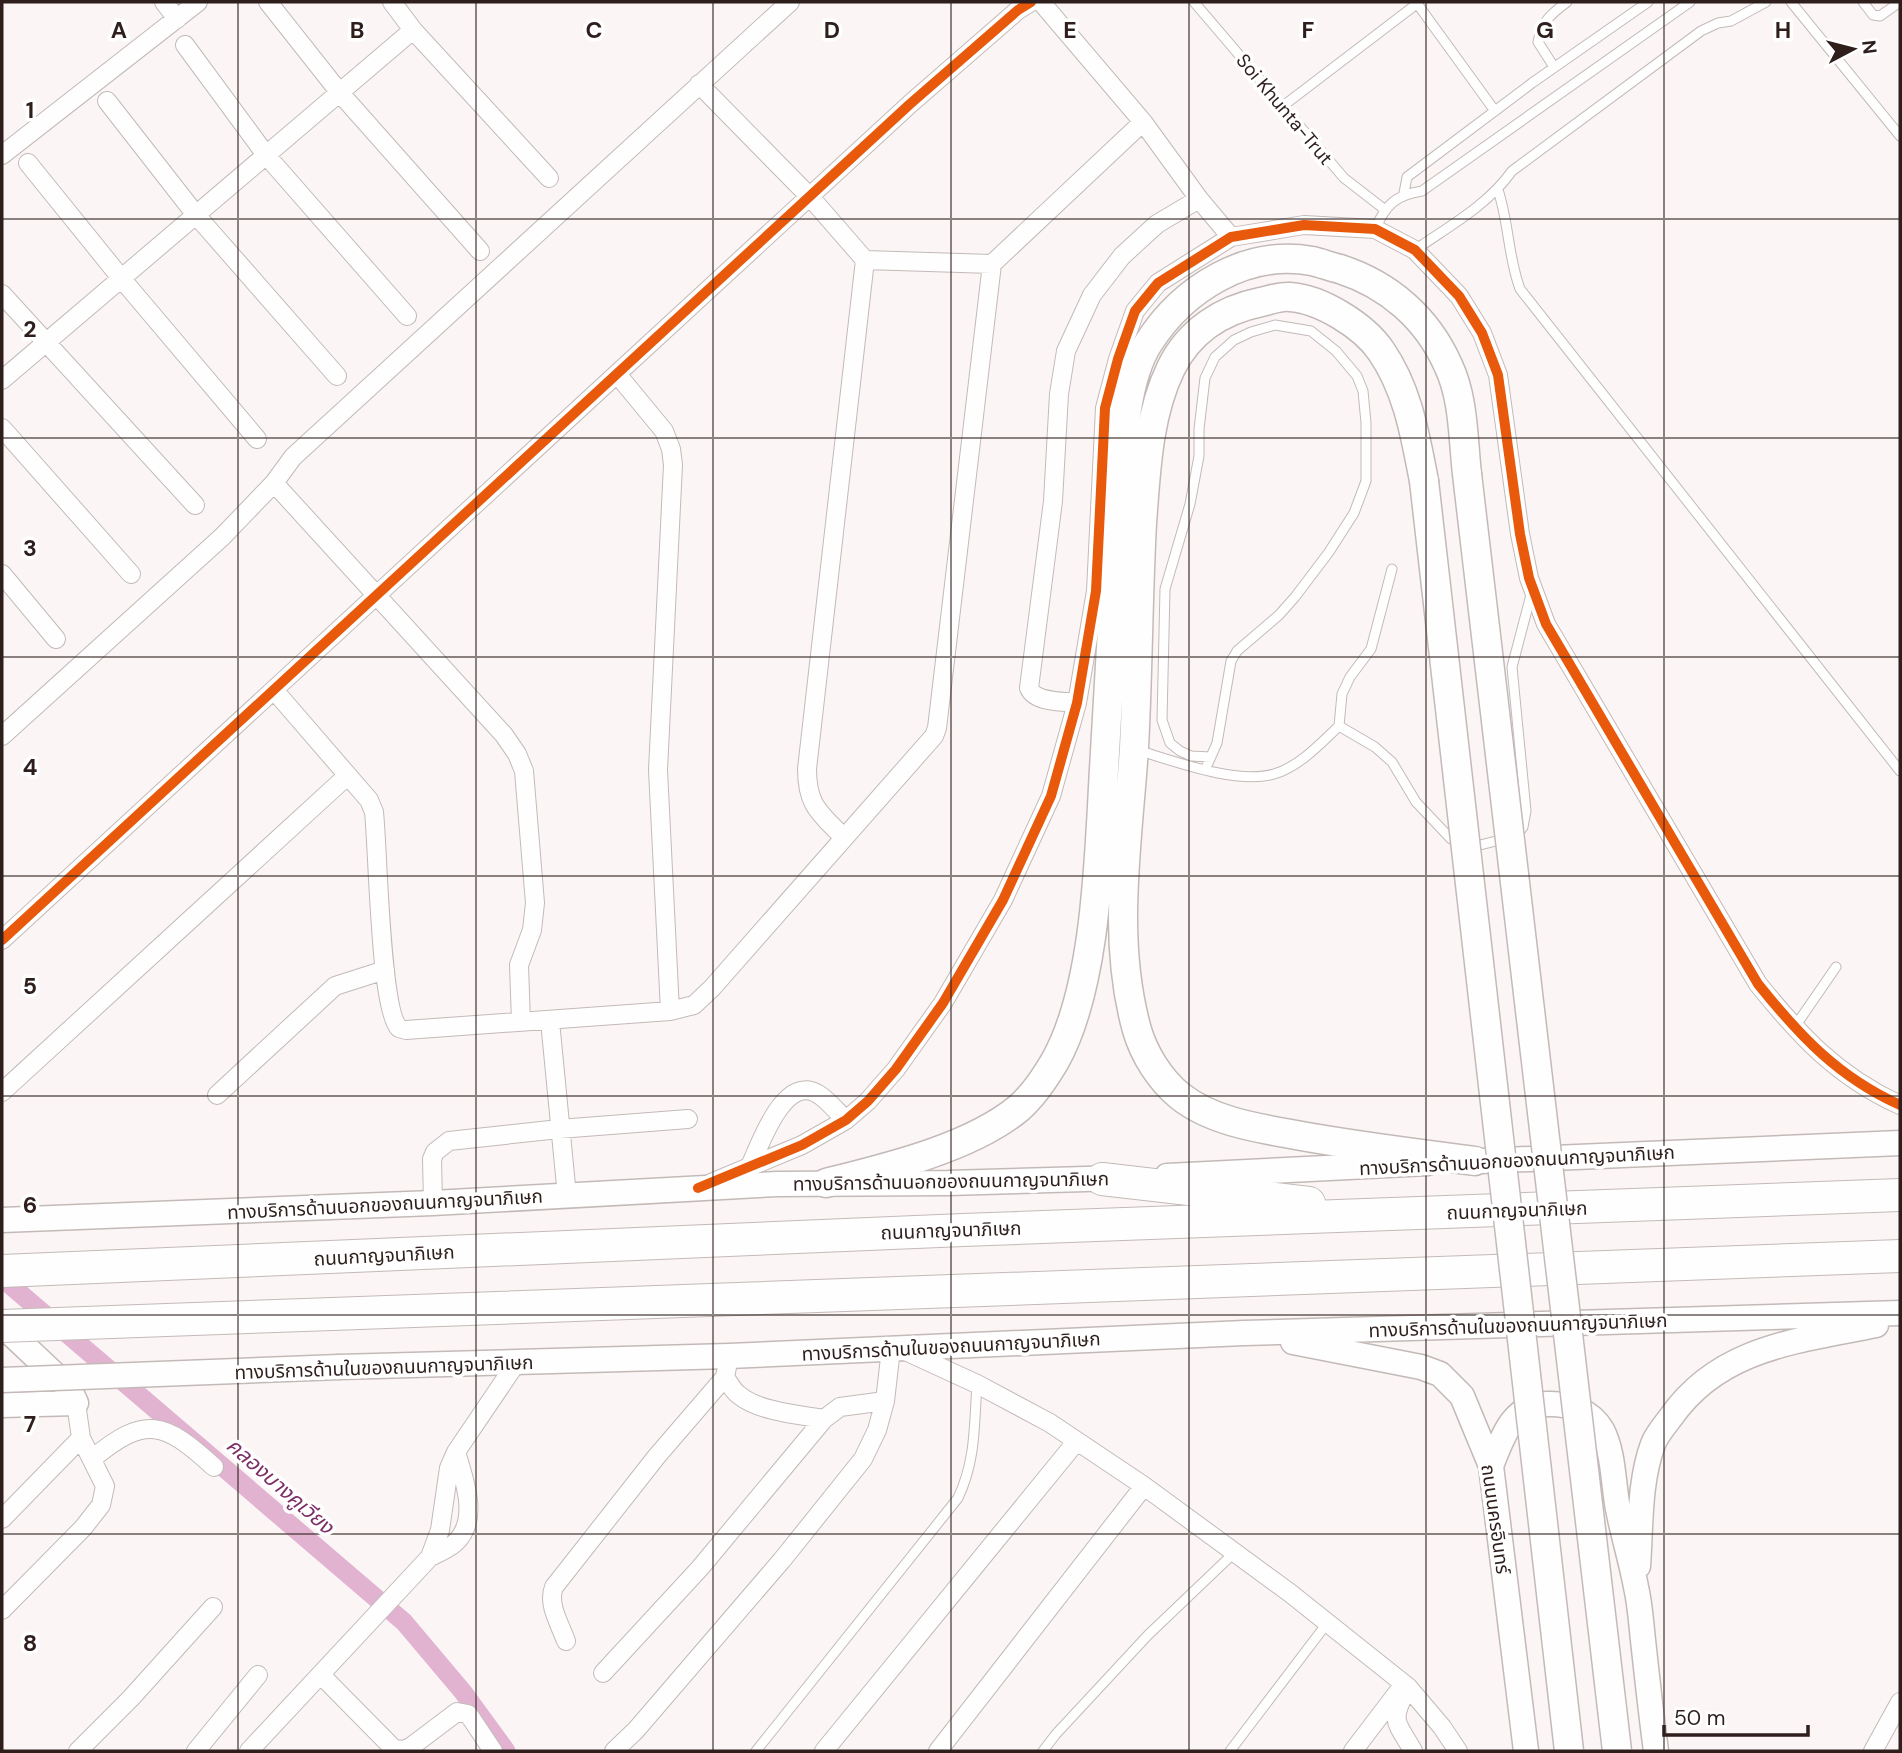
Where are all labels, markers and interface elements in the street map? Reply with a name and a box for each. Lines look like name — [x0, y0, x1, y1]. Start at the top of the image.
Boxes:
north arrow — [1818, 14, 1888, 84]
text: A — [111, 15, 127, 45]
text: B — [350, 15, 364, 45]
text: C — [586, 15, 602, 45]
text: D — [824, 15, 840, 45]
text: E — [1063, 15, 1077, 45]
text: F — [1302, 15, 1315, 45]
text: G — [1536, 15, 1554, 45]
text: H — [1775, 15, 1791, 45]
text: N — [1856, 39, 1883, 55]
street label: Soi Khunta-Trut — [1231, 49, 1338, 170]
text: 1 — [26, 95, 34, 125]
text: 2 — [23, 314, 37, 344]
text: 3 — [23, 533, 37, 563]
text: 4 — [23, 752, 38, 782]
text: 5 — [23, 971, 37, 1001]
street label: ทางบริการด้านนอกของถนนกาญจนาภิเษก — [1359, 1140, 1676, 1181]
street label: ทางบริการด้านนอกของถนนกาญจนาภิเษก — [793, 1166, 1109, 1197]
street label: ทางบริการด้านนอกของถนนกาญจนาภิเษก — [227, 1184, 544, 1225]
text: 6 — [23, 1190, 37, 1220]
street label: ถนนกาญจนาภิเษก — [1446, 1196, 1588, 1225]
street label: ถนนกาญจนาภิเษก — [880, 1216, 1022, 1245]
street label: ถนนกาญจนาภิเษก — [313, 1239, 455, 1272]
street label: ทางบริการด้านในของถนนกาญจนาภิเษก — [1368, 1308, 1668, 1343]
street label: ทางบริการด้านในของถนนกาญจนาภิเษก — [801, 1326, 1101, 1367]
street label: ทางบริการด้านในของถนนกาญจนาภิเษก — [234, 1350, 534, 1385]
text: 7 — [24, 1409, 36, 1439]
water label: คลองบางคูเวียง — [220, 1432, 341, 1542]
street label: ถนนนครอินทร์ — [1475, 1463, 1516, 1577]
text: 8 — [23, 1628, 37, 1658]
scale bar — [1664, 1694, 1808, 1738]
text: 50 m — [1674, 1704, 1725, 1732]

